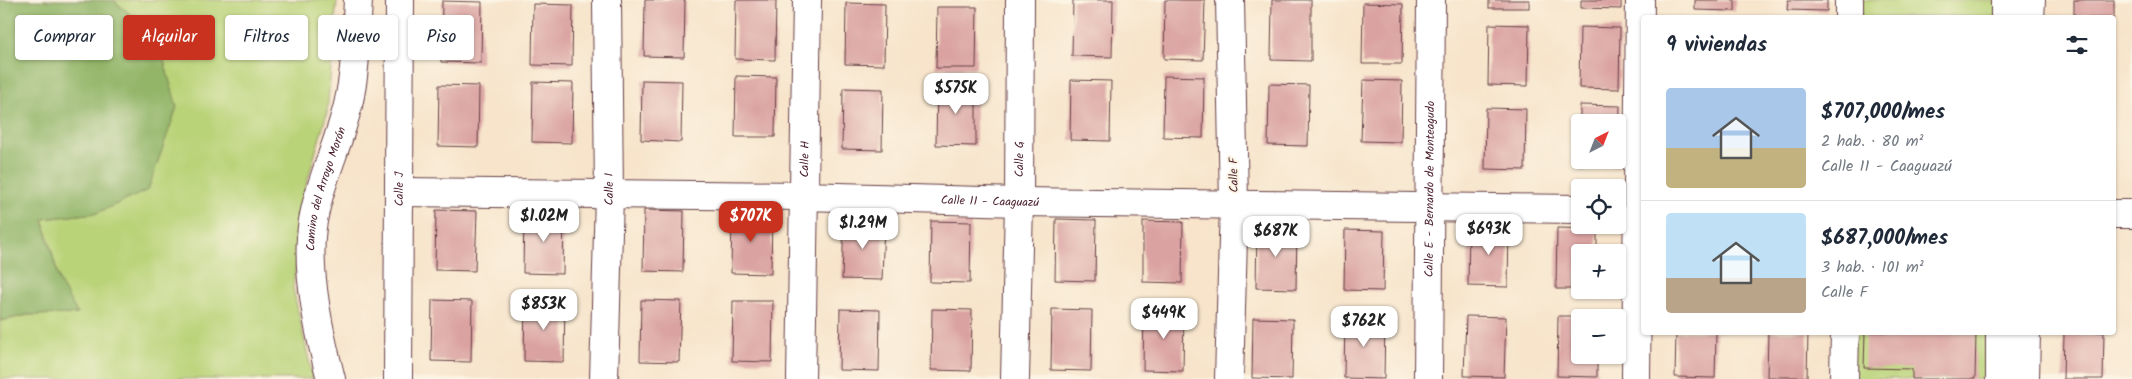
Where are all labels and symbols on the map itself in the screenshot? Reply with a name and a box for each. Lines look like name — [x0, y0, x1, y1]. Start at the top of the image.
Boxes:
pin: $575K — [921, 72, 991, 115]
street label: Calle E - Bernardo de Monteagudo — [1419, 101, 1440, 277]
north arrow — [1571, 114, 1626, 169]
street label: Camino del Arroyo Morón — [301, 124, 351, 251]
street label: Calle H — [795, 140, 814, 178]
street label: Calle G — [1010, 141, 1029, 177]
street label: Calle F — [1224, 156, 1244, 193]
street label: Calle J — [389, 171, 409, 206]
street label: Calle I — [599, 172, 619, 206]
street label: Calle 11 - Caaguazú — [941, 190, 1039, 212]
pin: $1.02M — [503, 200, 585, 243]
pin: $707K — [716, 200, 786, 243]
pin: $1.29M — [822, 208, 904, 250]
pin: $693K — [1454, 214, 1524, 256]
pin: $687K — [1241, 216, 1311, 258]
pin: $853K — [509, 288, 579, 331]
pin: $449K — [1129, 298, 1199, 340]
pin: $762K — [1329, 306, 1399, 348]

